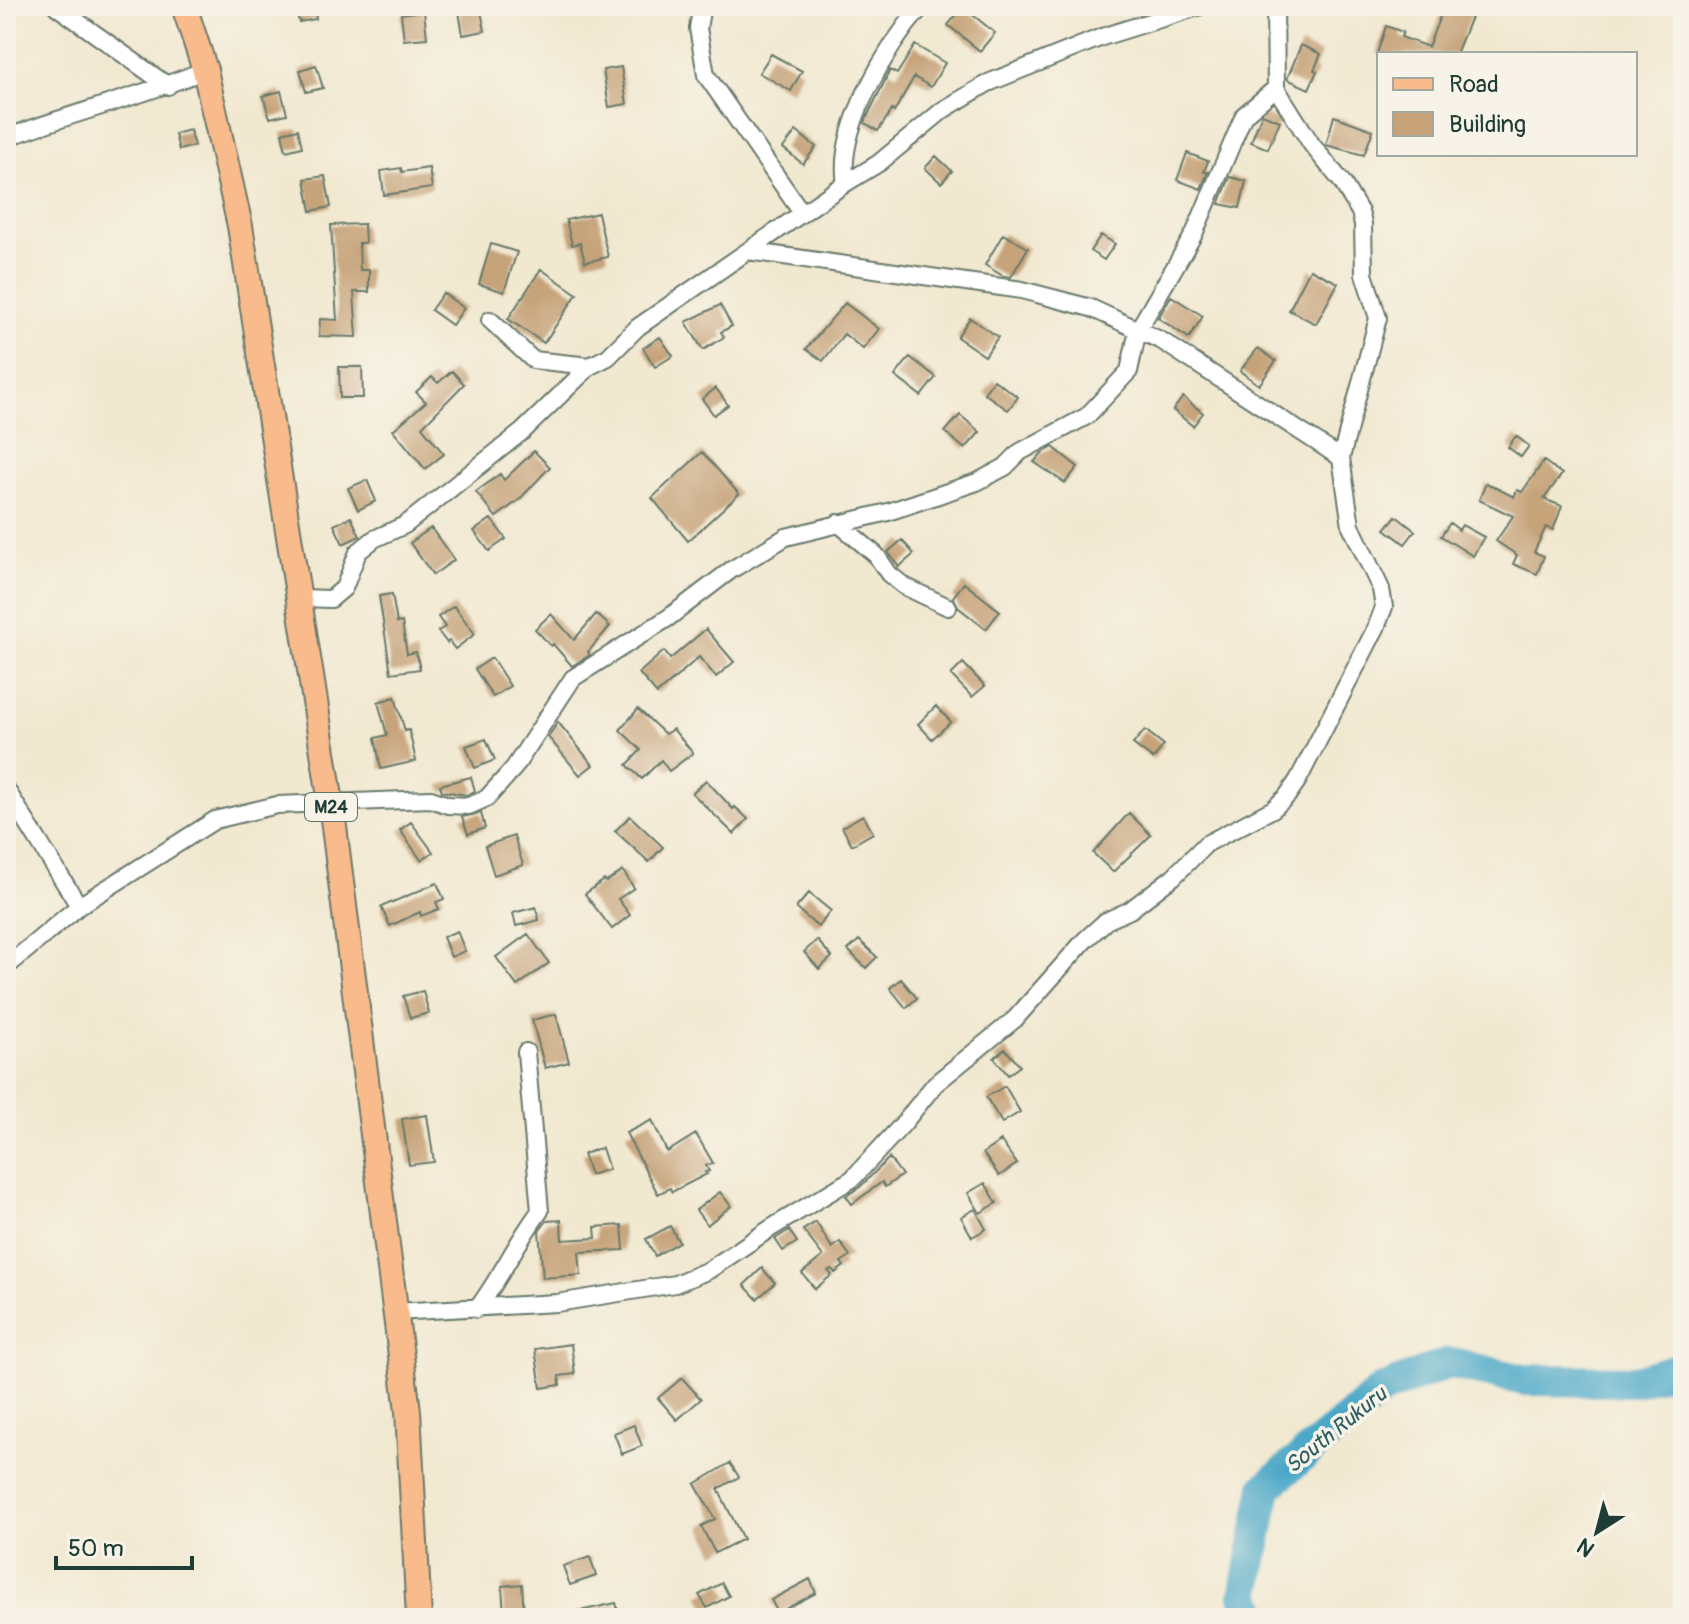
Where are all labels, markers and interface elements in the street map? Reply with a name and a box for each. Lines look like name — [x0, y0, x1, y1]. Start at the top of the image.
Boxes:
legend — [1377, 52, 1637, 156]
text: Road — [1449, 70, 1499, 99]
text: Building — [1449, 110, 1526, 139]
road number: M24 — [305, 793, 357, 821]
water label: South Rukuru — [1280, 1379, 1394, 1479]
north arrow — [1557, 1492, 1637, 1572]
scale bar — [56, 1520, 192, 1570]
text: N — [1571, 1532, 1600, 1563]
text: 50 m — [68, 1534, 124, 1563]

